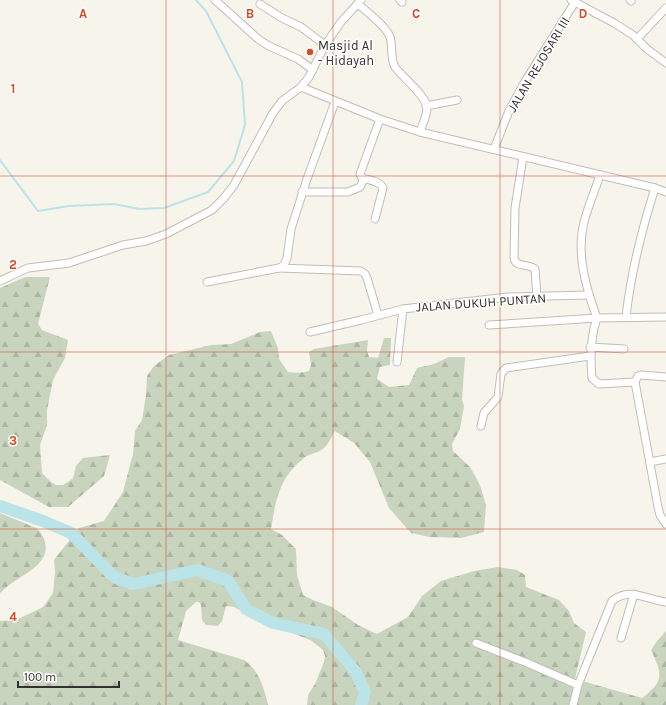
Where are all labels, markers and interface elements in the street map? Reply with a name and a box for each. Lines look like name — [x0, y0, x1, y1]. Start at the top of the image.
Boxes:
text: A — [79, 6, 87, 21]
text: B — [246, 6, 254, 21]
text: C — [412, 6, 420, 21]
text: D — [579, 6, 588, 21]
street label: JALAN REJOSARI III — [504, 14, 573, 114]
place label: Masjid Al - Hidayah — [318, 38, 374, 68]
marker: Masjid Al - Hidayah — [305, 47, 315, 57]
text: 1 — [11, 81, 15, 96]
text: 2 — [9, 257, 17, 272]
street label: JALAN DUKUH PUNTAN — [415, 290, 547, 315]
text: 3 — [9, 433, 17, 448]
text: 4 — [9, 609, 17, 624]
scale bar — [18, 663, 119, 689]
text: 100 m — [24, 670, 56, 684]

